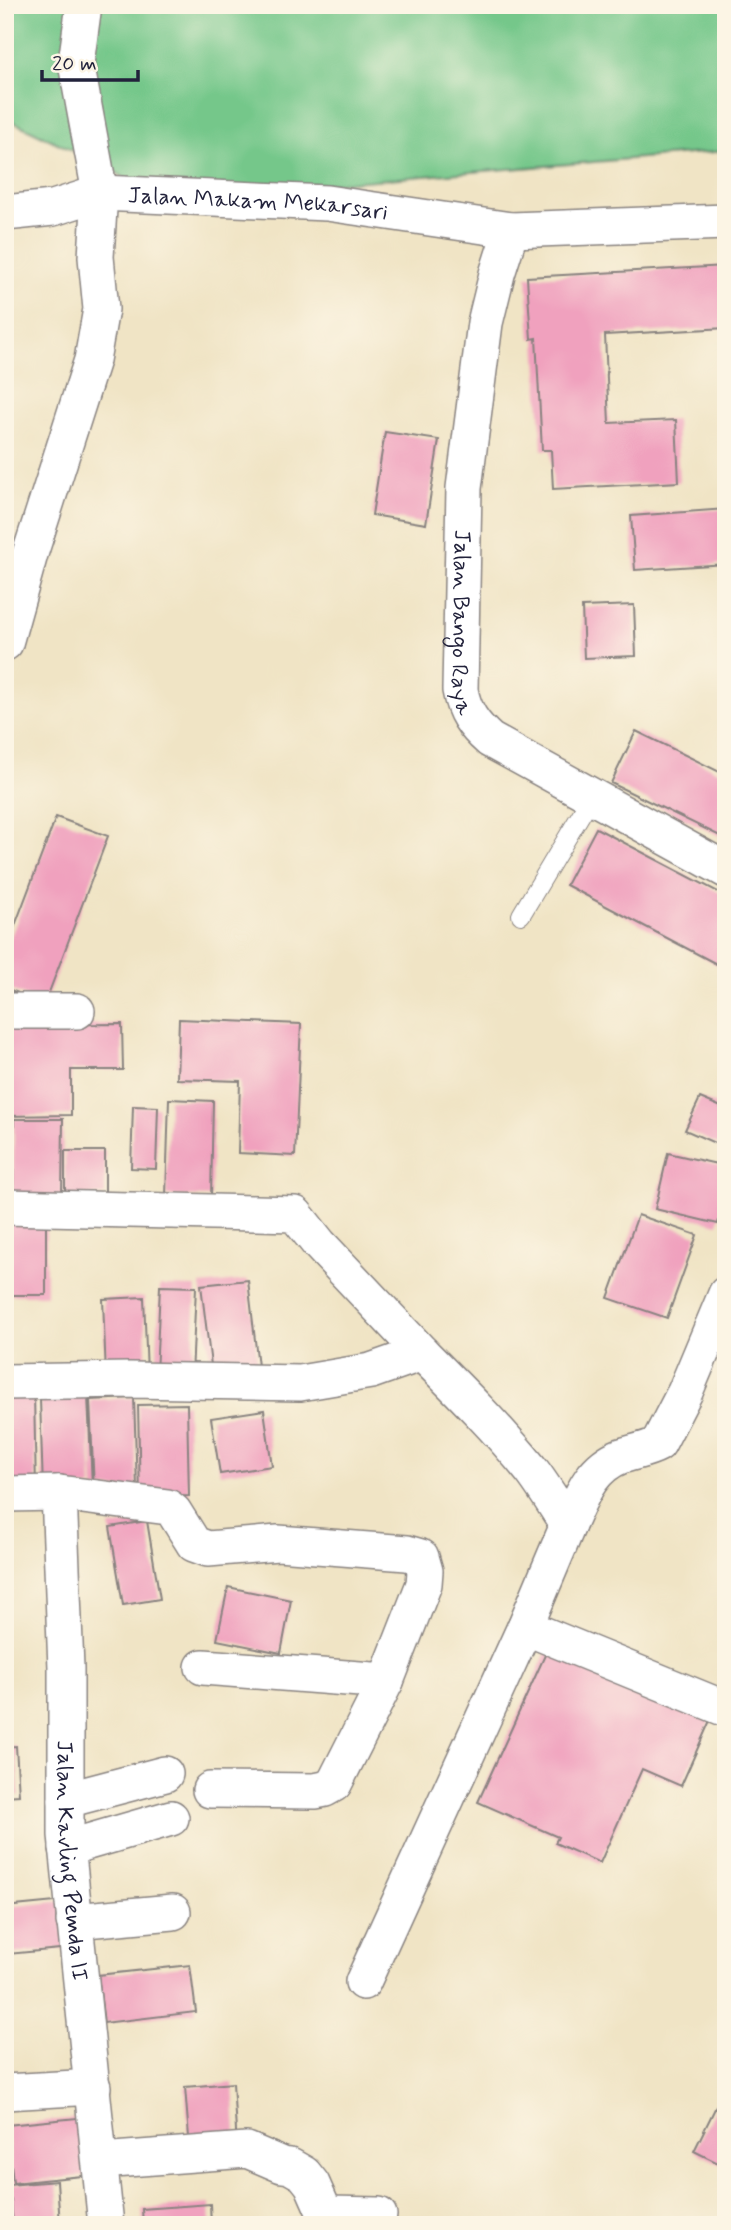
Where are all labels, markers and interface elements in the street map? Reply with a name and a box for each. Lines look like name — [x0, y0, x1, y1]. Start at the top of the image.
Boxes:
scale bar — [42, 38, 138, 82]
text: 20 m — [52, 50, 97, 78]
street label: Jalan Makam Mekarsari — [127, 181, 390, 229]
street label: Jalan Bango Raya — [442, 529, 479, 720]
street label: Jalan Kavling Pemda II — [49, 1740, 94, 1982]

